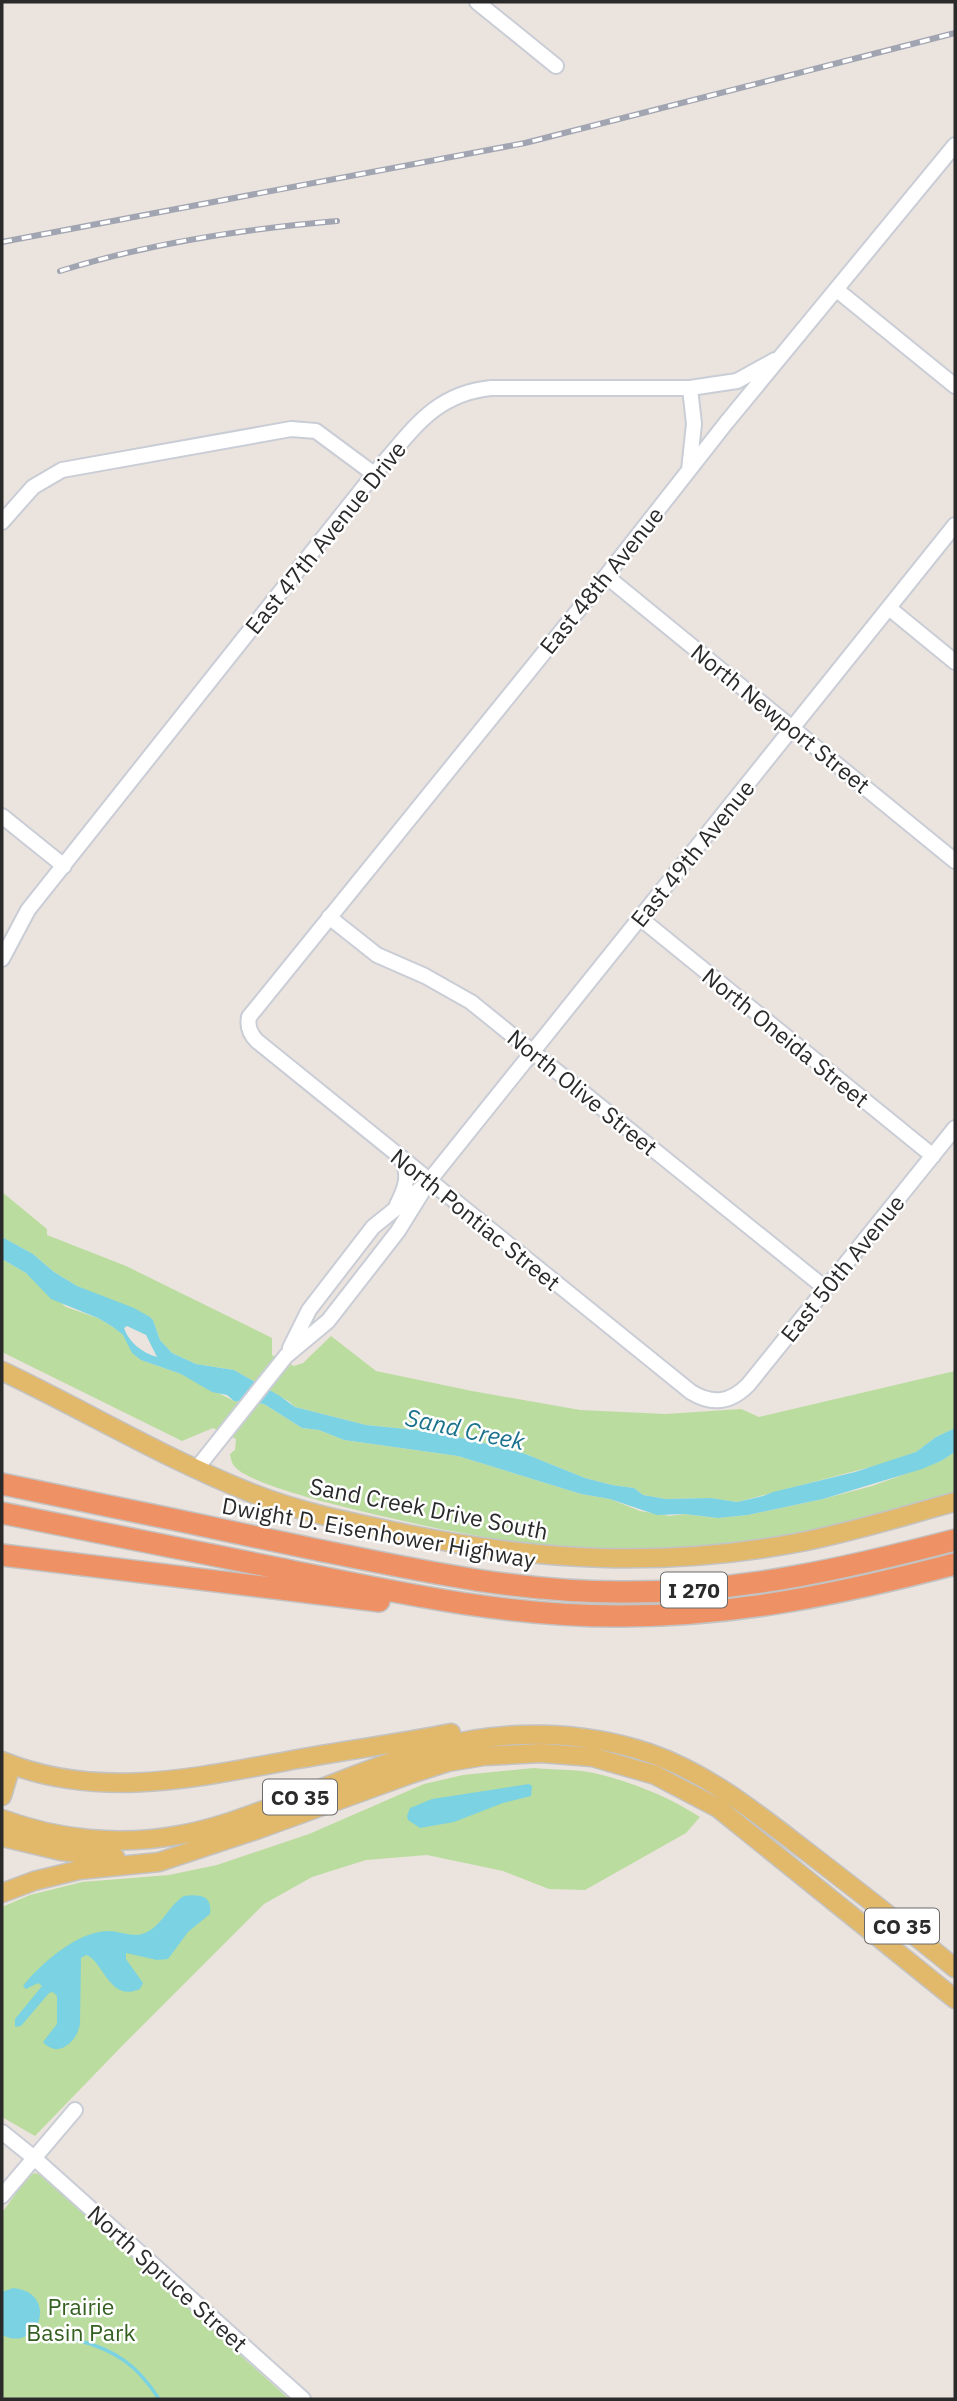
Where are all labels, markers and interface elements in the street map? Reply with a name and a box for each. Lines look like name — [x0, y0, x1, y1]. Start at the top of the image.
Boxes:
street label: East 47th Avenue Drive — [238, 434, 412, 640]
street label: East 48th Avenue — [532, 500, 670, 660]
street label: North Newport Street — [685, 636, 877, 800]
street label: East 49th Avenue — [623, 773, 761, 933]
street label: North Oneida Street — [696, 960, 876, 1114]
street label: North Olive Street — [502, 1022, 664, 1162]
street label: North Pontiac Street — [385, 1141, 567, 1297]
street label: East 50th Avenue — [773, 1188, 911, 1348]
water label: Sand Creek — [402, 1401, 528, 1457]
street label: Sand Creek Drive South — [307, 1470, 551, 1546]
street label: Dwight D. Eisenhower Highway — [220, 1490, 539, 1574]
road number: I 270 — [661, 1572, 727, 1608]
road number: CO 35 — [263, 1780, 337, 1814]
road number: CO 35 — [865, 1909, 939, 1944]
street label: North Spruce Street — [82, 2198, 254, 2358]
park label: Prairie Basin Park — [26, 2291, 136, 2347]

